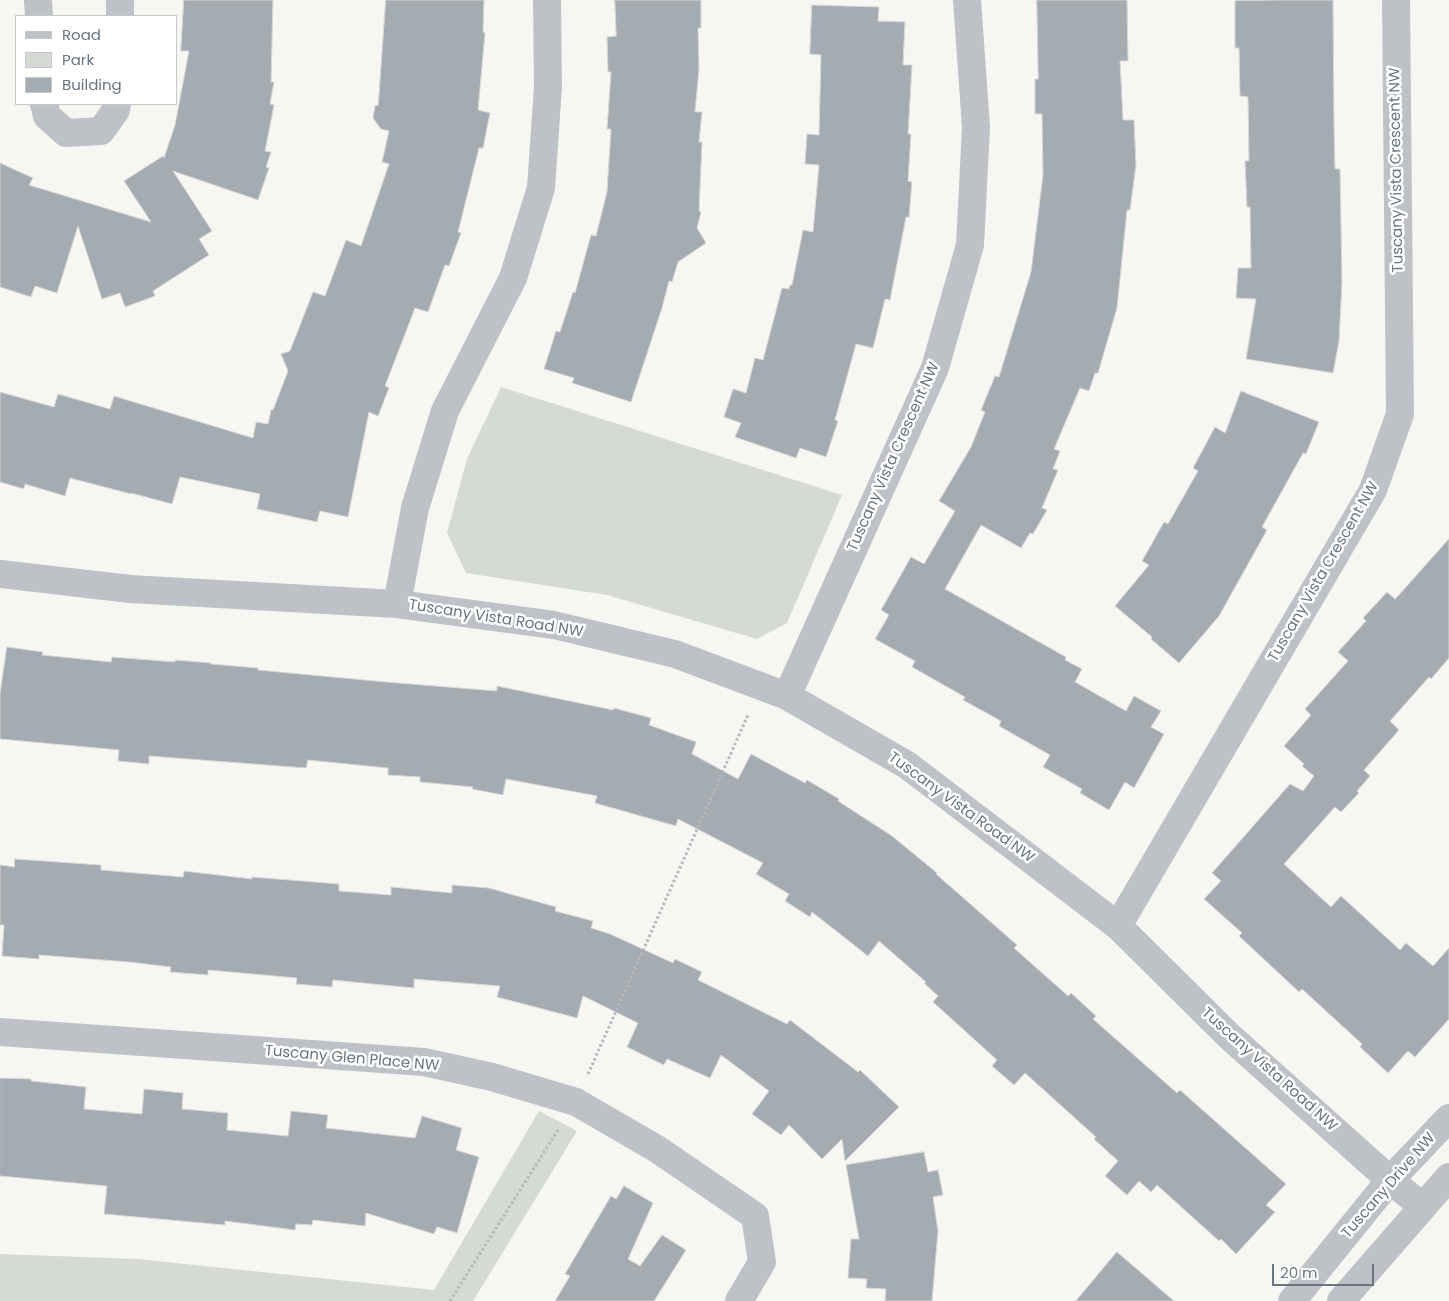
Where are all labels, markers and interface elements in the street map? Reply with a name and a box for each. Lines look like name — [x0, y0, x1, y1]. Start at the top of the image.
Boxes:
legend — [15, 15, 178, 105]
text: Road — [62, 24, 101, 45]
text: Park — [62, 49, 94, 70]
street label: Tuscany Vista Crescent NW — [1386, 67, 1408, 273]
text: Building — [62, 74, 122, 95]
street label: Tuscany Vista Crescent NW — [844, 360, 944, 554]
street label: Tuscany Vista Crescent NW — [1265, 479, 1383, 665]
street label: Tuscany Vista Road NW — [408, 596, 584, 642]
street label: Tuscany Vista Road NW — [884, 749, 1038, 867]
street label: Tuscany Vista Road NW — [1197, 1004, 1341, 1136]
street label: Tuscany Glen Place NW — [264, 1042, 440, 1076]
street label: Tuscany Drive NW — [1338, 1130, 1440, 1242]
scale bar — [1274, 1254, 1376, 1286]
text: 20 m — [1280, 1262, 1318, 1283]

